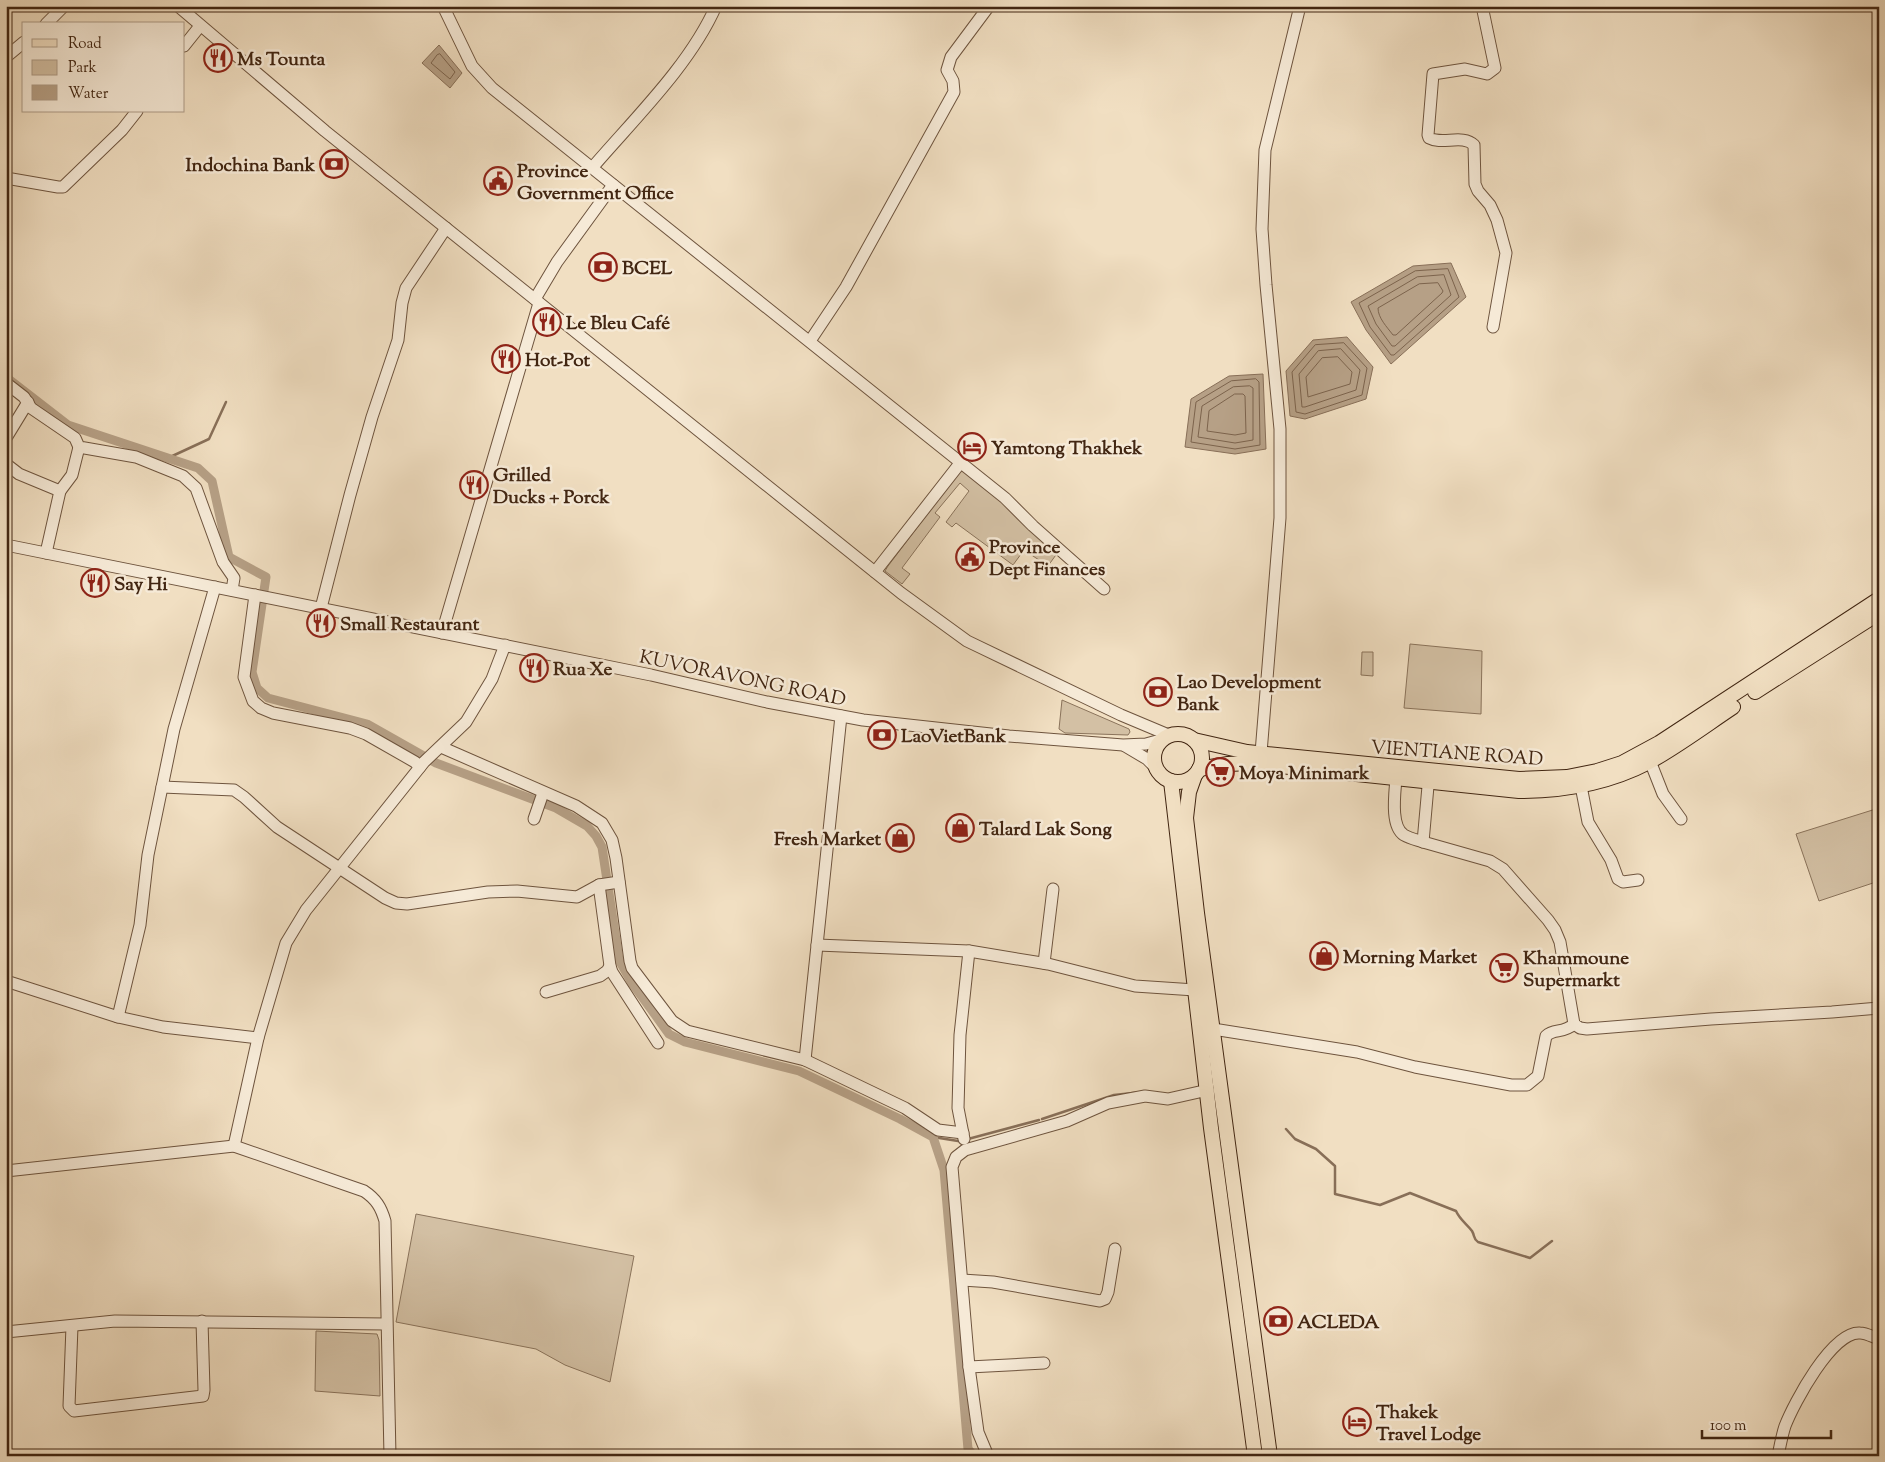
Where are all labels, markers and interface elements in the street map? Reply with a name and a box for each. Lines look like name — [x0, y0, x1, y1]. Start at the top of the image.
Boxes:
legend — [22, 22, 185, 112]
text: Road — [68, 34, 102, 55]
restaurant icon: Ms Tounta — [203, 43, 233, 73]
place label: Ms Tounta — [237, 47, 326, 74]
text: Park — [68, 58, 97, 79]
text: Water — [68, 84, 109, 105]
bank icon: Indochina Bank — [319, 149, 349, 179]
place label: Indochina Bank — [185, 153, 316, 180]
place label: Province Government Office — [517, 159, 674, 208]
public building icon: Province Government Office — [483, 166, 513, 196]
bank icon: BCEL — [588, 252, 618, 282]
place label: BCEL — [622, 256, 673, 283]
restaurant icon: Le Bleu Café — [532, 307, 562, 337]
place label: Le Bleu Café — [566, 311, 670, 338]
restaurant icon: Hot-Pot — [491, 344, 521, 374]
place label: Hot-Pot — [525, 348, 590, 375]
hotel icon: Yamtong Thakhek — [957, 432, 987, 462]
place label: Yamtong Thakhek — [991, 436, 1143, 463]
place label: Grilled Ducks + Porck — [493, 463, 610, 512]
restaurant icon: Grilled Ducks + Porck — [459, 470, 489, 500]
place label: Province Dept Finances — [989, 535, 1106, 584]
public building icon: Province Dept Finances — [955, 542, 985, 572]
restaurant icon: Say Hi — [80, 568, 110, 598]
place label: Say Hi — [114, 572, 168, 599]
restaurant icon: Small Restaurant — [306, 608, 336, 638]
place label: Small Restaurant — [340, 612, 480, 639]
street label: KUVORAVONG ROAD — [637, 644, 848, 715]
restaurant icon: Rua Xe — [519, 653, 549, 683]
place label: Rua Xe — [553, 657, 613, 684]
place label: Lao Development Bank — [1177, 670, 1321, 719]
bank icon: Lao Development Bank — [1143, 677, 1173, 707]
bank icon: LaoVietBank — [867, 720, 897, 750]
place label: LaoVietBank — [901, 724, 1007, 751]
street label: VIENTIANE ROAD — [1370, 735, 1544, 774]
supermarket icon: Moya Minimark — [1205, 757, 1235, 787]
place label: Moya Minimark — [1239, 761, 1370, 788]
shop icon: Talard Lak Song — [945, 813, 975, 843]
place label: Talard Lak Song — [979, 817, 1113, 844]
shop icon: Fresh Market — [885, 823, 915, 853]
place label: Fresh Market — [774, 827, 881, 854]
shop icon: Morning Market — [1309, 941, 1339, 971]
place label: Morning Market — [1343, 945, 1477, 972]
place label: Khammoune Supermarkt — [1523, 946, 1629, 995]
supermarket icon: Khammoune Supermarkt — [1489, 953, 1519, 983]
bank icon: ACLEDA — [1263, 1306, 1293, 1336]
place label: ACLEDA — [1297, 1310, 1380, 1337]
place label: Thakek Travel Lodge — [1376, 1400, 1481, 1449]
hotel icon: Thakek Travel Lodge — [1342, 1407, 1372, 1437]
scale bar — [1702, 1407, 1831, 1439]
text: 100 m — [1710, 1416, 1747, 1437]

